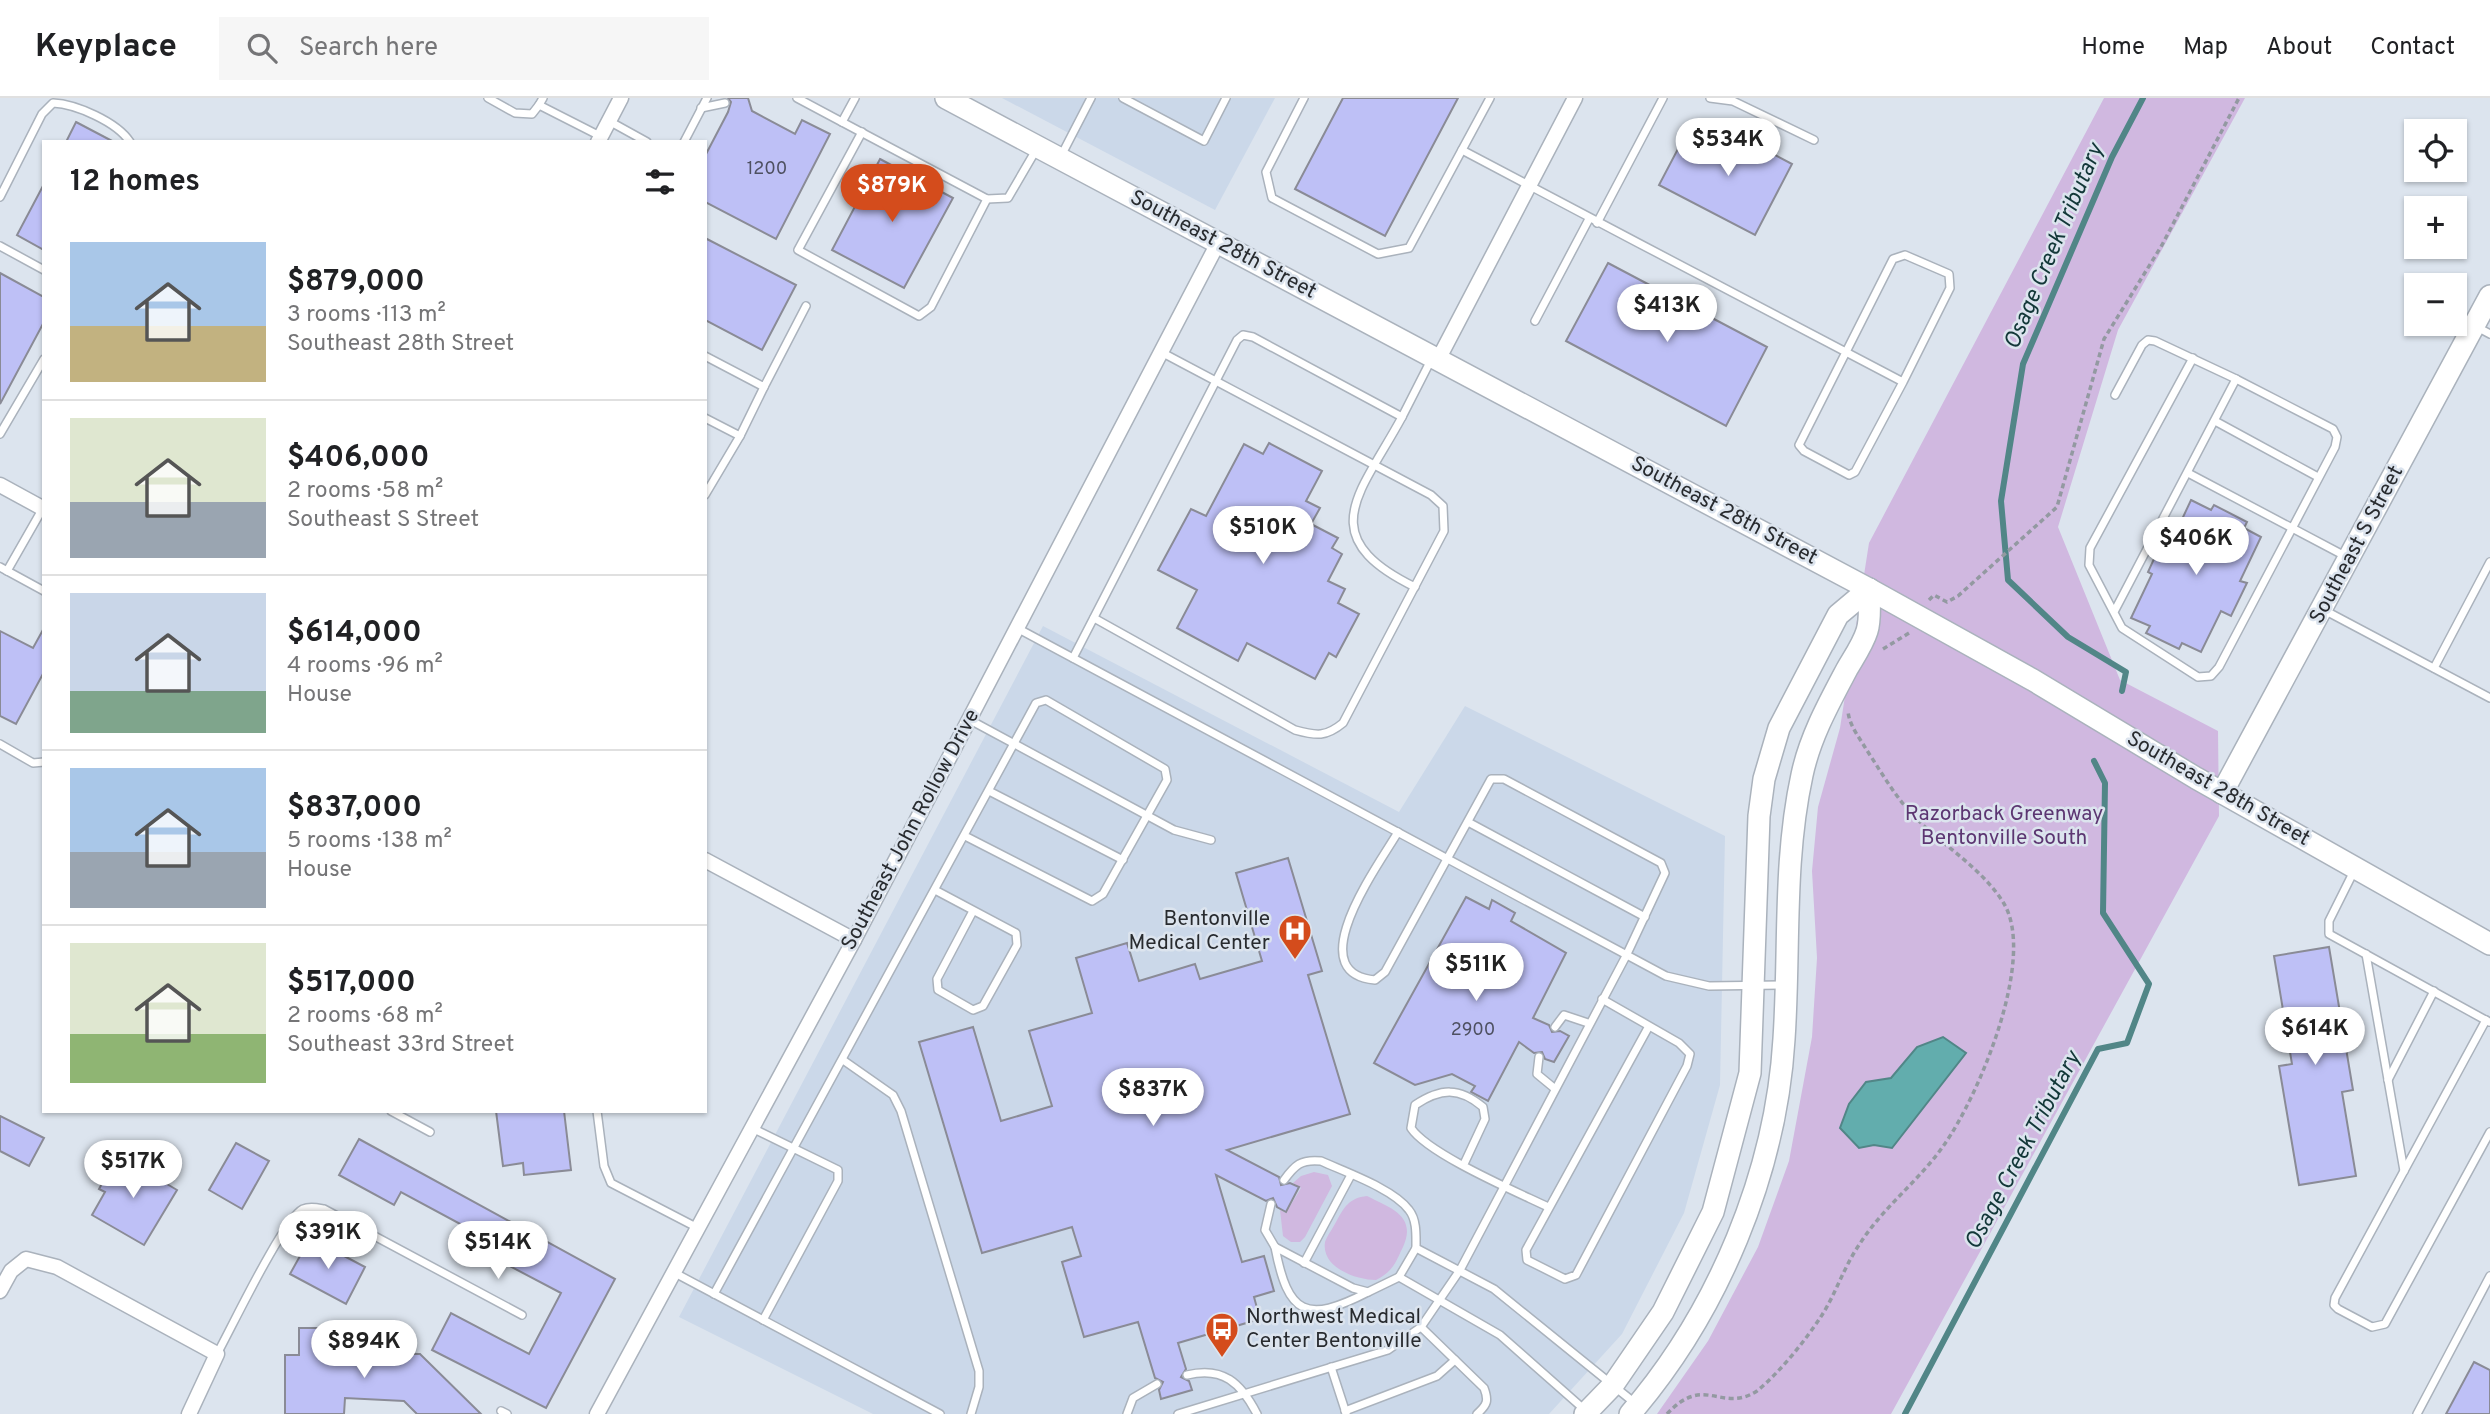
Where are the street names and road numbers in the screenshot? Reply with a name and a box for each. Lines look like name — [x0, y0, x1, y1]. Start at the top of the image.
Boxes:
street label: Southeast 28th Street — [1125, 184, 1321, 306]
street label: Southeast 28th Street — [1626, 450, 1822, 572]
street label: Southeast S Street — [2304, 461, 2410, 629]
street label: Southeast John Rollow Drive — [836, 705, 986, 955]
street label: Southeast 28th Street — [2121, 725, 2315, 853]

